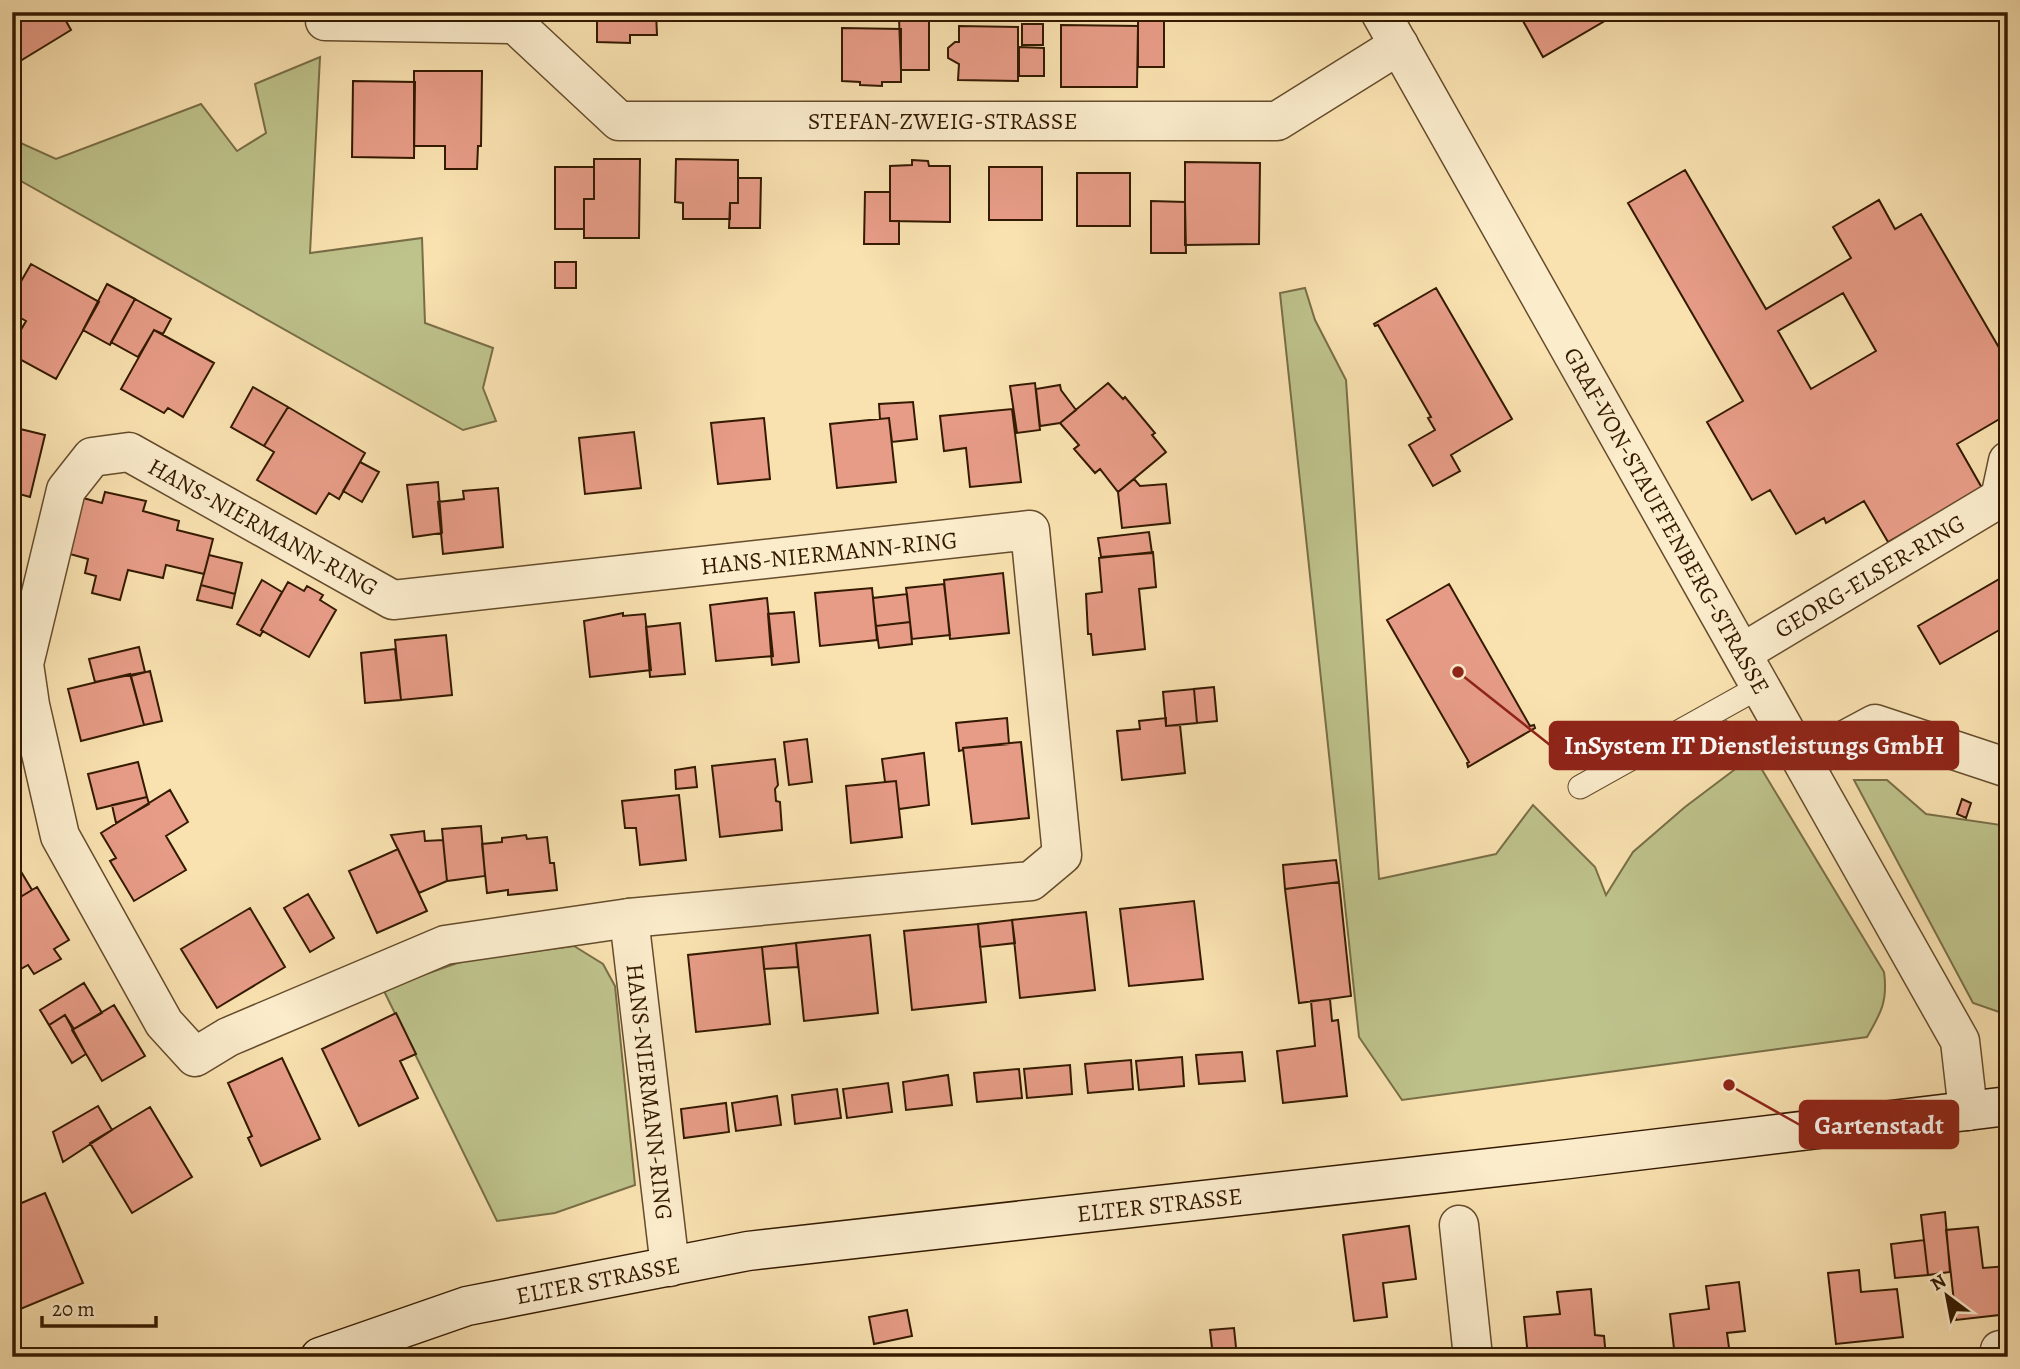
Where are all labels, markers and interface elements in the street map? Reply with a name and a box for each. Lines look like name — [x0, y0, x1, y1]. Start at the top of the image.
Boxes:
street label: STEFAN-ZWEIG-STRASSE — [808, 105, 1078, 137]
street label: GRAF-VON-STAUFFENBERG-STRASSE — [1556, 341, 1777, 700]
street label: HANS-NIERMANN-RING — [142, 450, 384, 604]
street label: GEORG-ELSER-RING — [1769, 507, 1971, 646]
street label: HANS-NIERMANN-RING — [699, 524, 959, 582]
callout: InSystem IT Dienstleistungs GmbH — [1550, 722, 1958, 769]
text: InSystem IT Dienstleistungs GmbH — [1564, 728, 1944, 763]
street label: HANS-NIERMANN-RING — [618, 962, 680, 1222]
callout: Gartenstadt — [1800, 1101, 1958, 1148]
text: Gartenstadt — [1814, 1108, 1944, 1143]
street label: ELTER STRASSE — [1075, 1180, 1244, 1230]
street label: ELTER STRASSE — [513, 1249, 683, 1312]
north arrow — [1912, 1260, 1982, 1330]
text: N — [1926, 1268, 1951, 1297]
scale bar — [42, 1285, 156, 1329]
text: 20 m — [52, 1295, 95, 1323]

